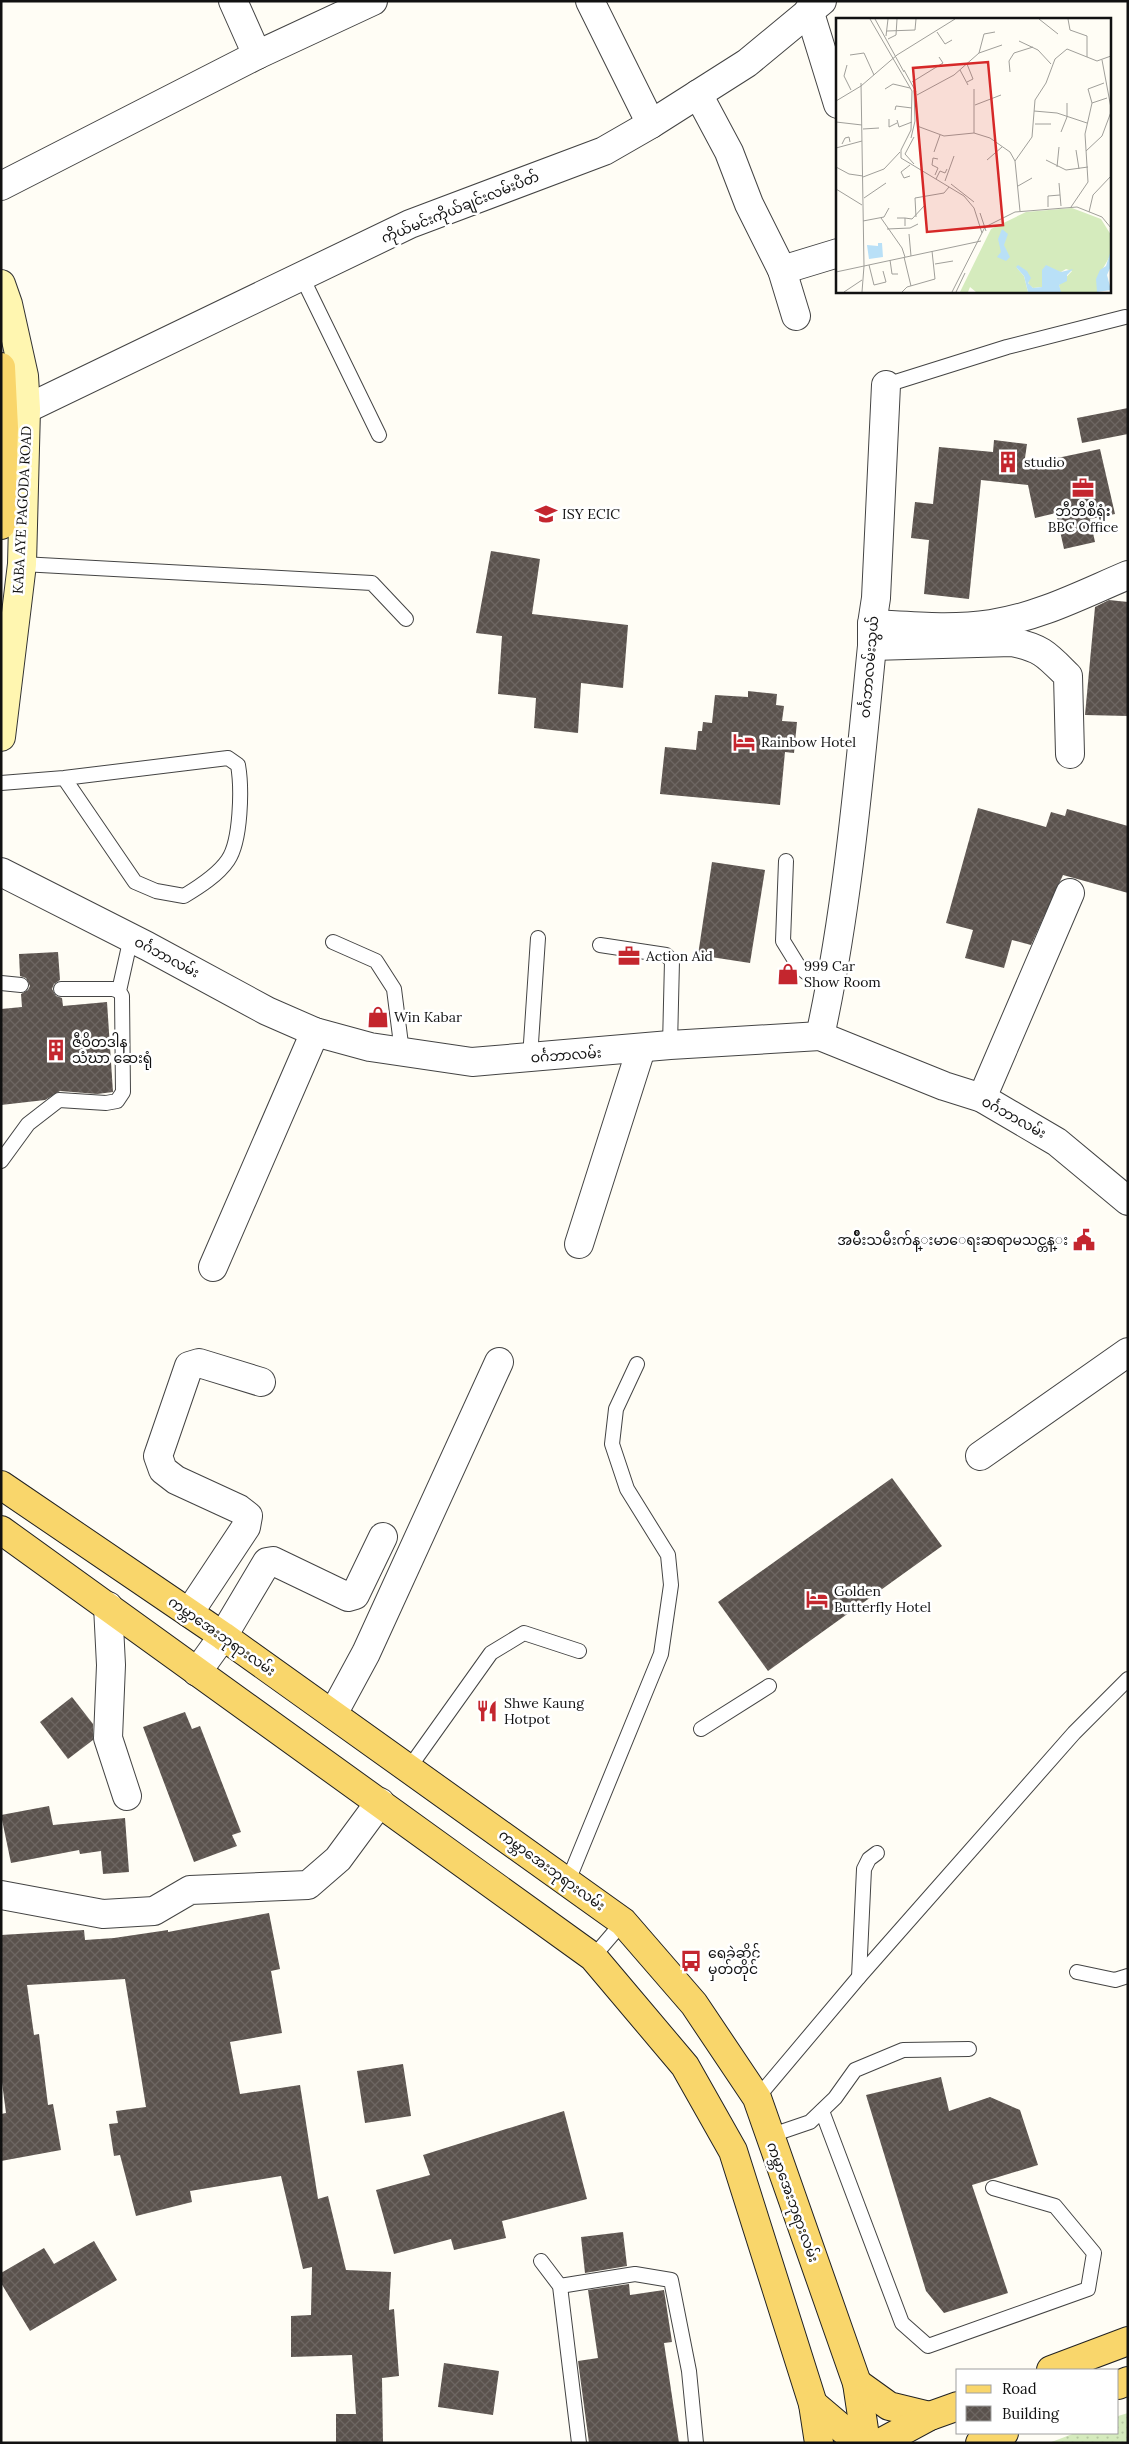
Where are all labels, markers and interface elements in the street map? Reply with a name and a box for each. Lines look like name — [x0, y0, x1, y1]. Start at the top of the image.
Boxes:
inset map — [836, 18, 1112, 292]
street label: ကိုယ်မင်းကိုယ်ချင်းလမ်းပိတ် — [378, 166, 543, 250]
street label: KABA AYE PAGODA ROAD — [9, 425, 35, 595]
building icon: studio — [995, 449, 1021, 475]
place label: studio — [1024, 453, 1065, 471]
office icon: ဘီဘီစီရုံး BBC Office — [1070, 475, 1096, 501]
school or university icon: ISY ECIC — [533, 501, 559, 527]
place label: ဘီဘီစီရုံး BBC Office — [1048, 501, 1119, 536]
place label: ISY ECIC — [562, 505, 620, 523]
street label: ဝင်္ဂဘာလမ်းသွယ် — [855, 615, 884, 719]
hotel icon: Rainbow Hotel — [731, 729, 757, 755]
place label: Rainbow Hotel — [761, 733, 856, 751]
street label: ဝင်္ဂဘာလမ်း — [131, 932, 203, 982]
office icon: Action Aid — [616, 943, 642, 969]
place label: Action Aid — [645, 947, 713, 965]
place label: 999 Car Show Room — [804, 957, 881, 991]
shop icon: 999 Car Show Room — [775, 961, 801, 987]
shop icon: Win Kabar — [365, 1004, 391, 1030]
place label: Win Kabar — [394, 1008, 462, 1026]
place label: ဇီဝိတဒါန သံဃာ ဆေးရုံ — [72, 1032, 152, 1070]
building icon: ဇီဝိတဒါန သံဃာ ဆေးရုံ — [43, 1037, 69, 1063]
street label: ဝင်္ဂဘာလမ်း — [530, 1043, 602, 1066]
street label: ဝင်္ဂဘာလမ်း — [979, 1091, 1050, 1142]
public building icon: အမ်ိဳးသမီးက်န္းမာေရးဆရာမသင္တန္း — [1071, 1227, 1097, 1253]
place label: အမ်ိဳးသမီးက်န္းမာေရးဆရာမသင္တန္း — [837, 1230, 1068, 1252]
place label: Golden Butterfly Hotel — [834, 1582, 931, 1616]
hotel icon: Golden Butterfly Hotel — [804, 1586, 830, 1612]
street label: ကမ္ဘာအေးဘုရားလမ်း — [163, 1591, 280, 1682]
place label: Shwe Kaung Hotpot — [504, 1694, 584, 1728]
restaurant icon: Shwe Kaung Hotpot — [474, 1698, 500, 1724]
street label: ကမ္ဘာအေးဘုရားလမ်း — [494, 1825, 609, 1917]
place label: ရေခဲဆိုင် မှတ်တိုင် — [708, 1943, 761, 1981]
bus stop icon: ရေခဲဆိုင် မှတ်တိုင် — [678, 1948, 704, 1974]
street label: ကမ္ဘာအေးဘုရားလမ်း — [760, 2139, 824, 2266]
legend — [956, 2369, 1119, 2434]
text: Road — [1002, 2379, 1037, 2398]
text: Building — [1002, 2404, 1060, 2423]

